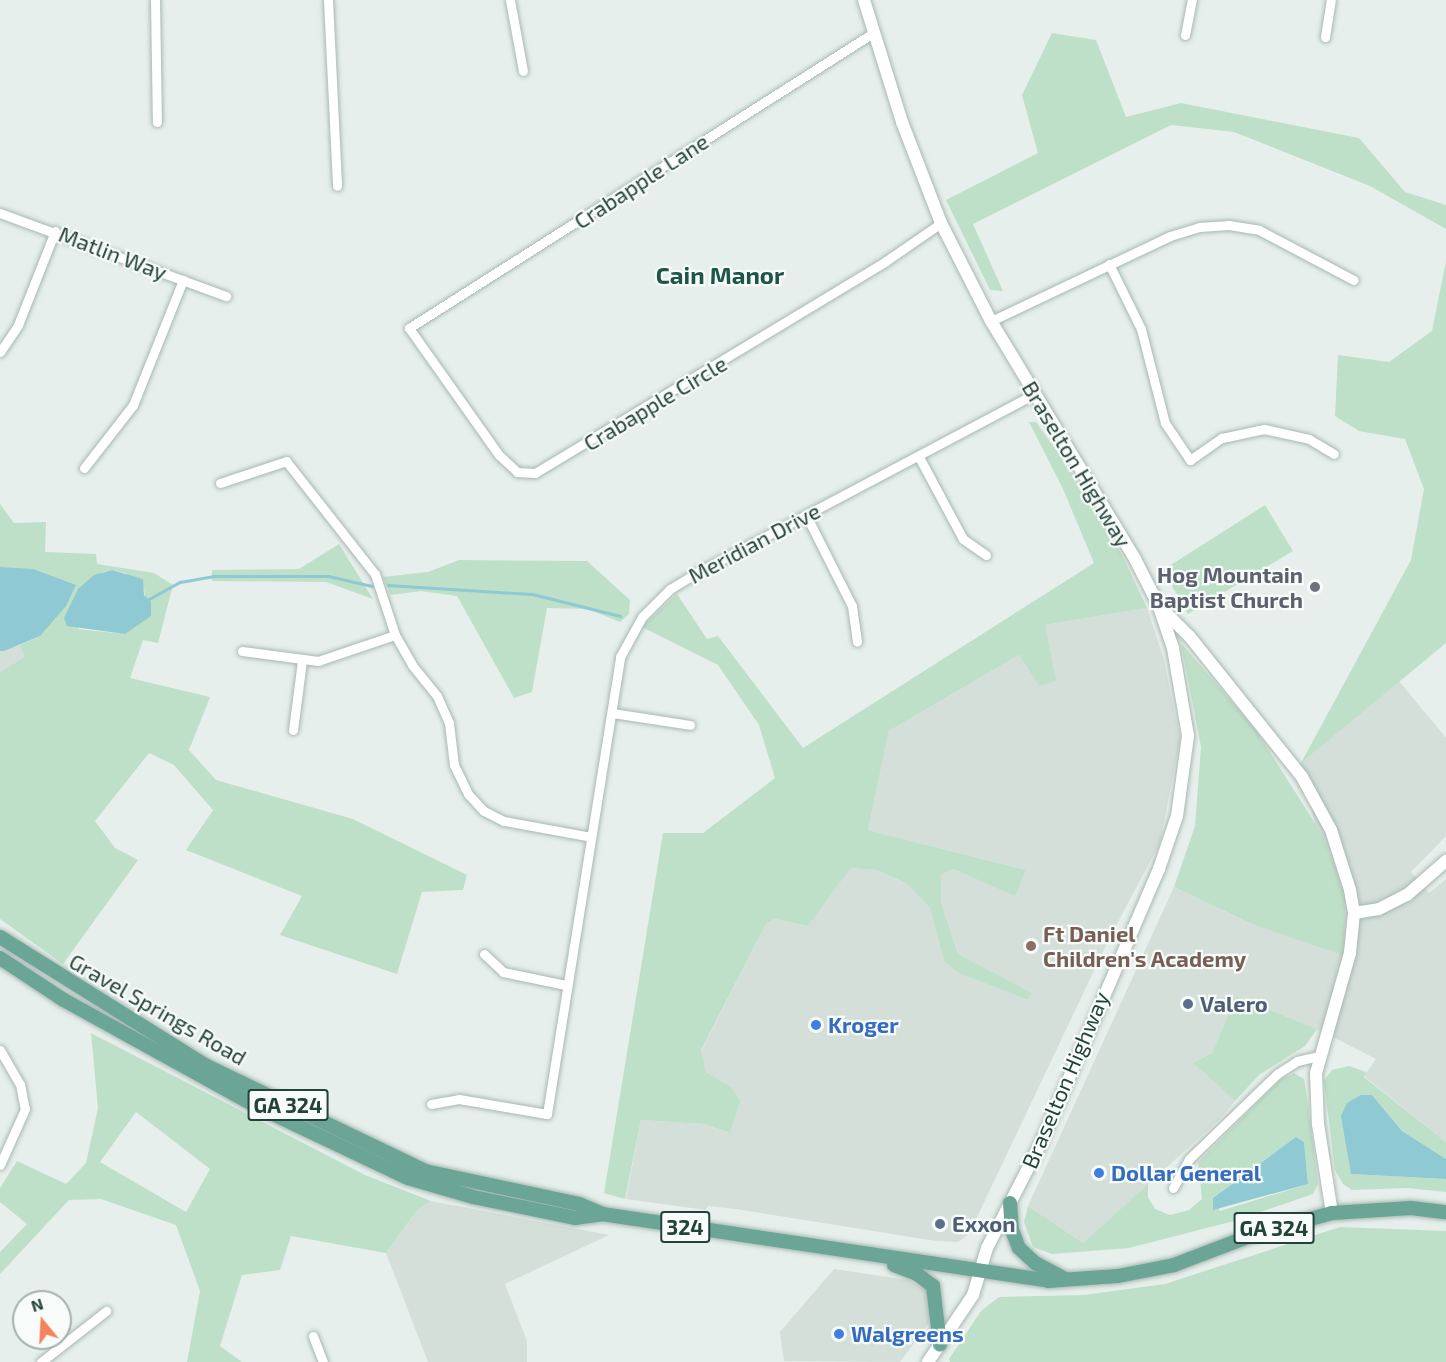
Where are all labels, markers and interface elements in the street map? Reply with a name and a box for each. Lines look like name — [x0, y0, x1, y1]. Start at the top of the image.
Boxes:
street label: Crabapple Lane — [569, 128, 713, 234]
street label: Matlin Way — [55, 220, 171, 286]
district label: Cain Manor — [656, 261, 784, 289]
street label: Crabapple Circle — [579, 350, 731, 456]
street label: Braselton Highway — [1017, 376, 1137, 552]
street label: Meridian Drive — [684, 497, 824, 589]
place label: Hog Mountain Baptist Church — [1150, 561, 1303, 612]
marker: Hog Mountain Baptist Church — [1308, 580, 1322, 594]
place label: Ft Daniel Children's Academy — [1043, 920, 1247, 972]
marker: Ft Daniel Children's Academy — [1024, 939, 1038, 953]
street label: Gravel Springs Road — [65, 947, 251, 1071]
street label: Braselton Highway — [1016, 988, 1114, 1172]
place label: Valero — [1200, 991, 1268, 1017]
marker: Valero — [1181, 997, 1195, 1011]
place label: Kroger — [828, 1012, 899, 1038]
marker: Kroger — [809, 1018, 823, 1032]
road number: GA 324 — [246, 1087, 330, 1123]
place label: Dollar General — [1111, 1160, 1262, 1186]
marker: Dollar General — [1092, 1166, 1106, 1180]
road number: 324 — [660, 1209, 710, 1245]
road number: GA 324 — [1232, 1210, 1316, 1246]
place label: Exxon — [952, 1211, 1016, 1237]
marker: Exxon — [933, 1217, 947, 1231]
north arrow — [12, 1290, 72, 1350]
text: N — [28, 1293, 45, 1315]
place label: Walgreens — [851, 1321, 964, 1347]
marker: Walgreens — [832, 1327, 846, 1341]

